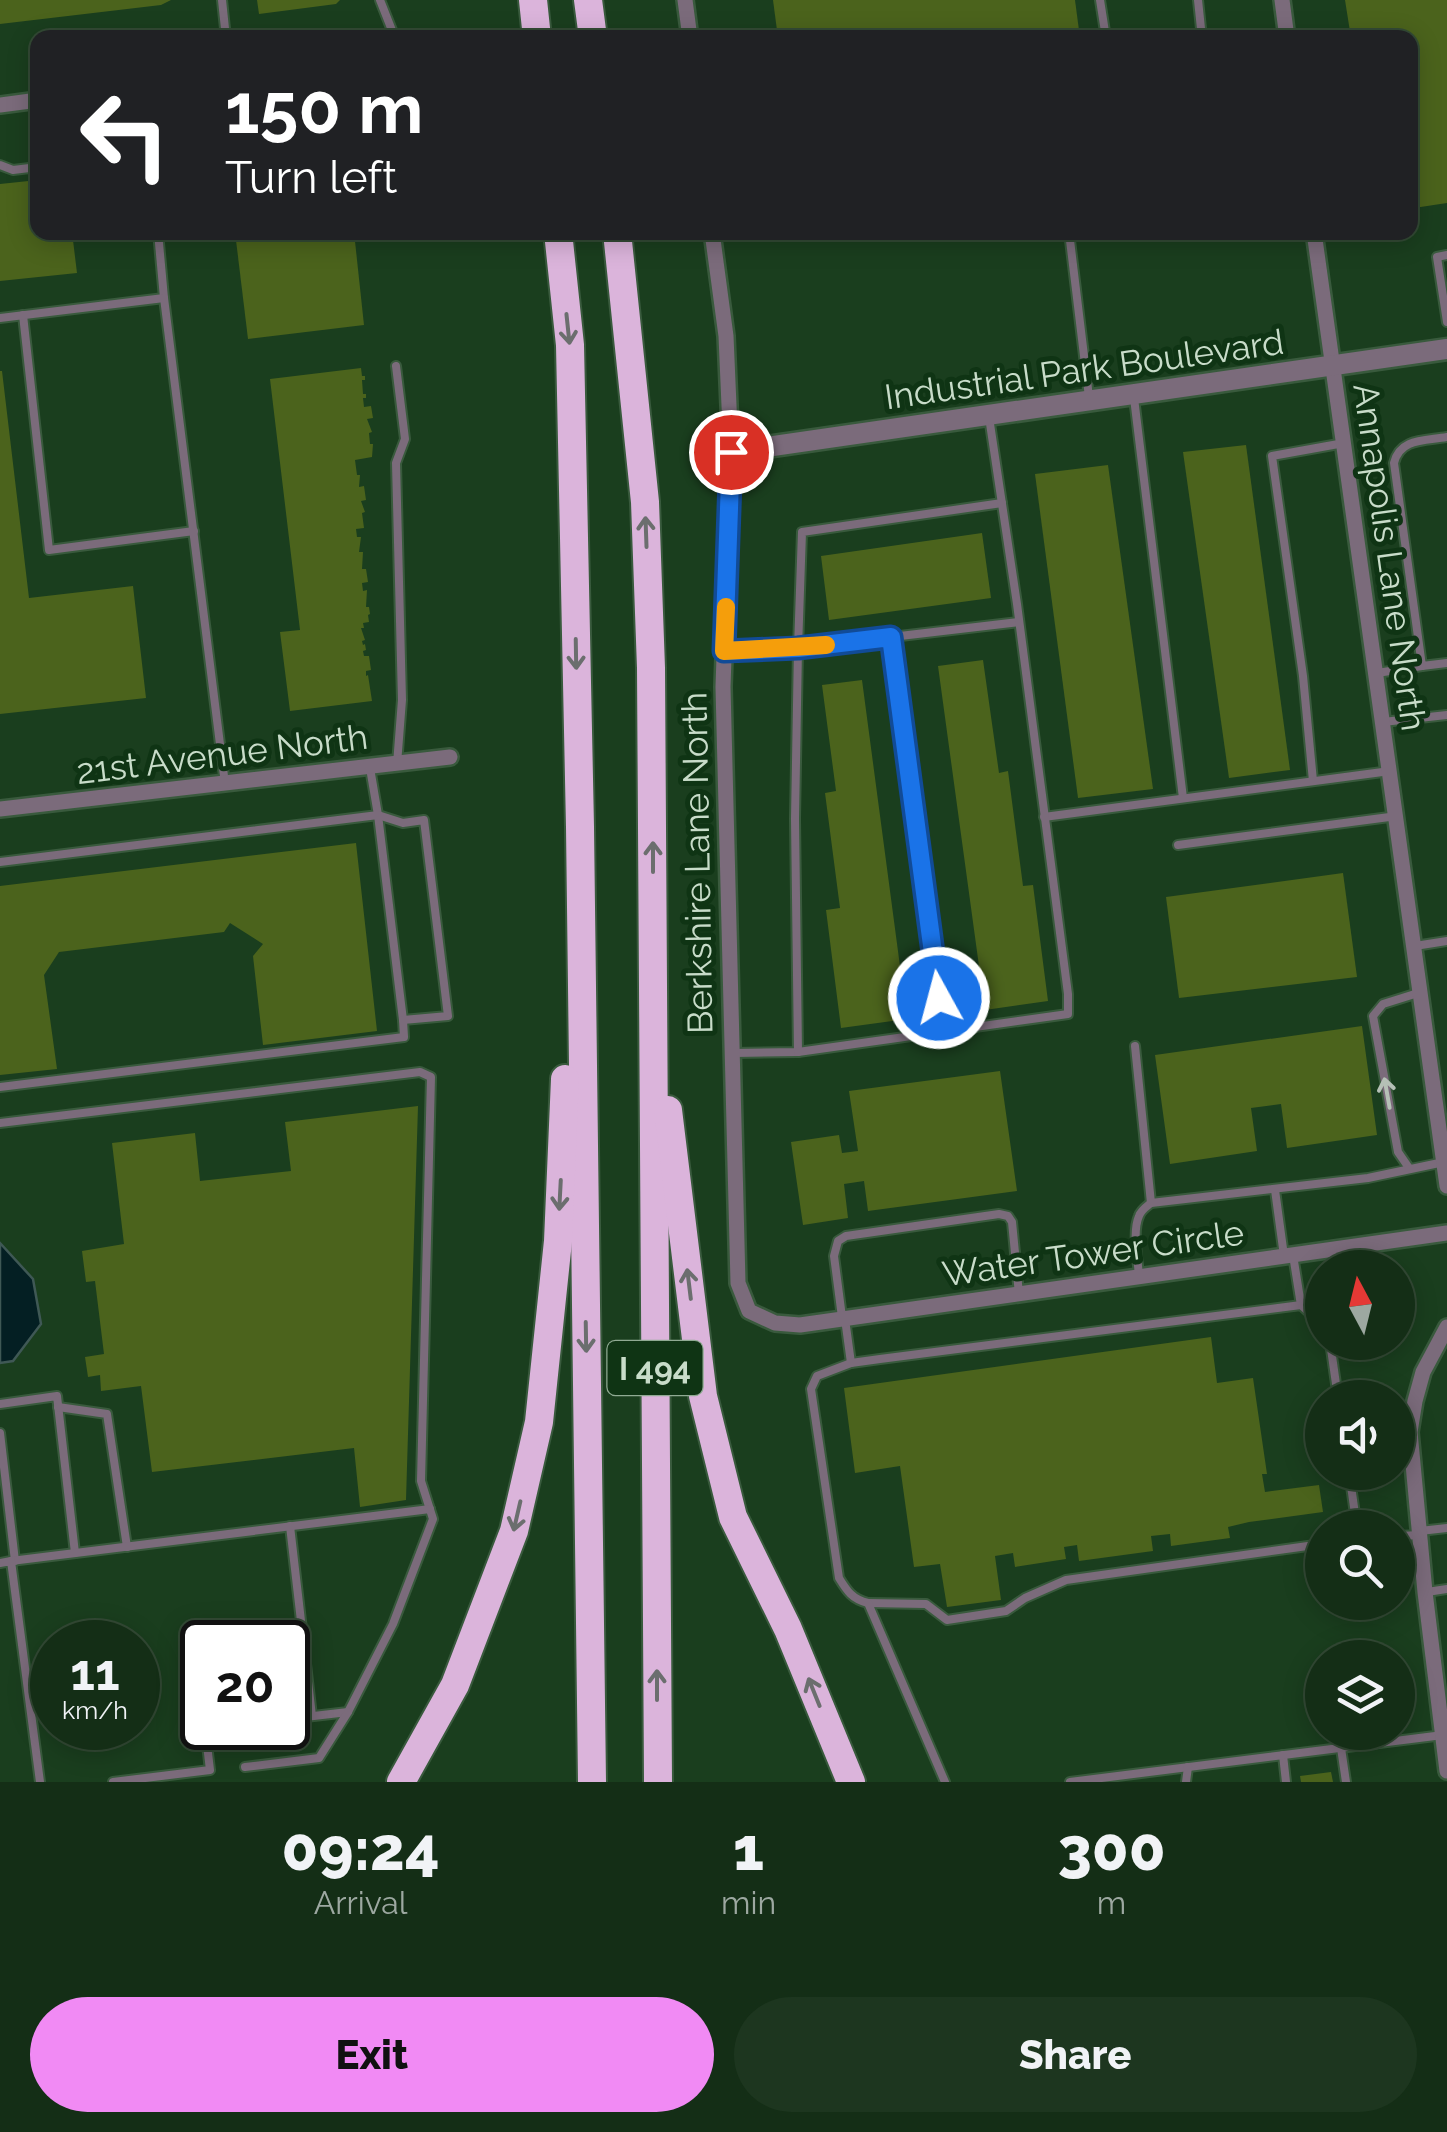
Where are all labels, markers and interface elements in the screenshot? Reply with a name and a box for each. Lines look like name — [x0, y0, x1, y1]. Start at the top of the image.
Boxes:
text: 150 m — [225, 67, 423, 149]
icon: left — [60, 70, 190, 200]
text: Turn left — [225, 151, 397, 204]
one-way arrow — [559, 313, 578, 345]
street label: Industrial Park Boulevard — [882, 321, 1286, 417]
street label: Annapolis Lane North — [1345, 381, 1435, 733]
pin — [689, 410, 774, 495]
icon: arrive — [704, 425, 759, 480]
one-way arrow — [636, 517, 655, 549]
one-way arrow — [566, 638, 586, 670]
street label: Berkshire Lane North — [674, 692, 720, 1034]
street label: 21st Avenue North — [74, 716, 370, 792]
one-way arrow — [644, 841, 662, 874]
position arrow — [887, 946, 991, 1050]
one-way arrow — [1377, 1078, 1396, 1110]
one-way arrow — [550, 1178, 569, 1210]
street label: Water Tower Circle — [940, 1212, 1246, 1294]
north arrow — [1305, 1250, 1415, 1360]
map controls — [1305, 1250, 1415, 1750]
one-way arrow — [680, 1269, 698, 1301]
one-way arrow — [576, 1320, 596, 1353]
road number: I 494 — [608, 1341, 702, 1395]
button: sound — [1305, 1380, 1415, 1490]
one-way arrow — [507, 1500, 526, 1531]
button: search — [1305, 1510, 1415, 1620]
speed limit sign: 20 — [180, 1620, 310, 1750]
button: layers — [1305, 1640, 1415, 1750]
text: 11 — [70, 1643, 120, 1702]
one-way arrow — [648, 1669, 666, 1702]
one-way arrow — [803, 1677, 821, 1708]
text: km/h — [62, 1695, 128, 1725]
text: 09:24 — [282, 1814, 440, 1884]
text: 1 — [733, 1814, 764, 1884]
text: 300 — [1058, 1814, 1165, 1884]
text: Arrival — [314, 1884, 407, 1921]
text: min — [721, 1884, 776, 1921]
text: m — [1097, 1884, 1126, 1921]
button: Exit — [30, 1997, 714, 2112]
button: Share — [734, 1997, 1417, 2112]

